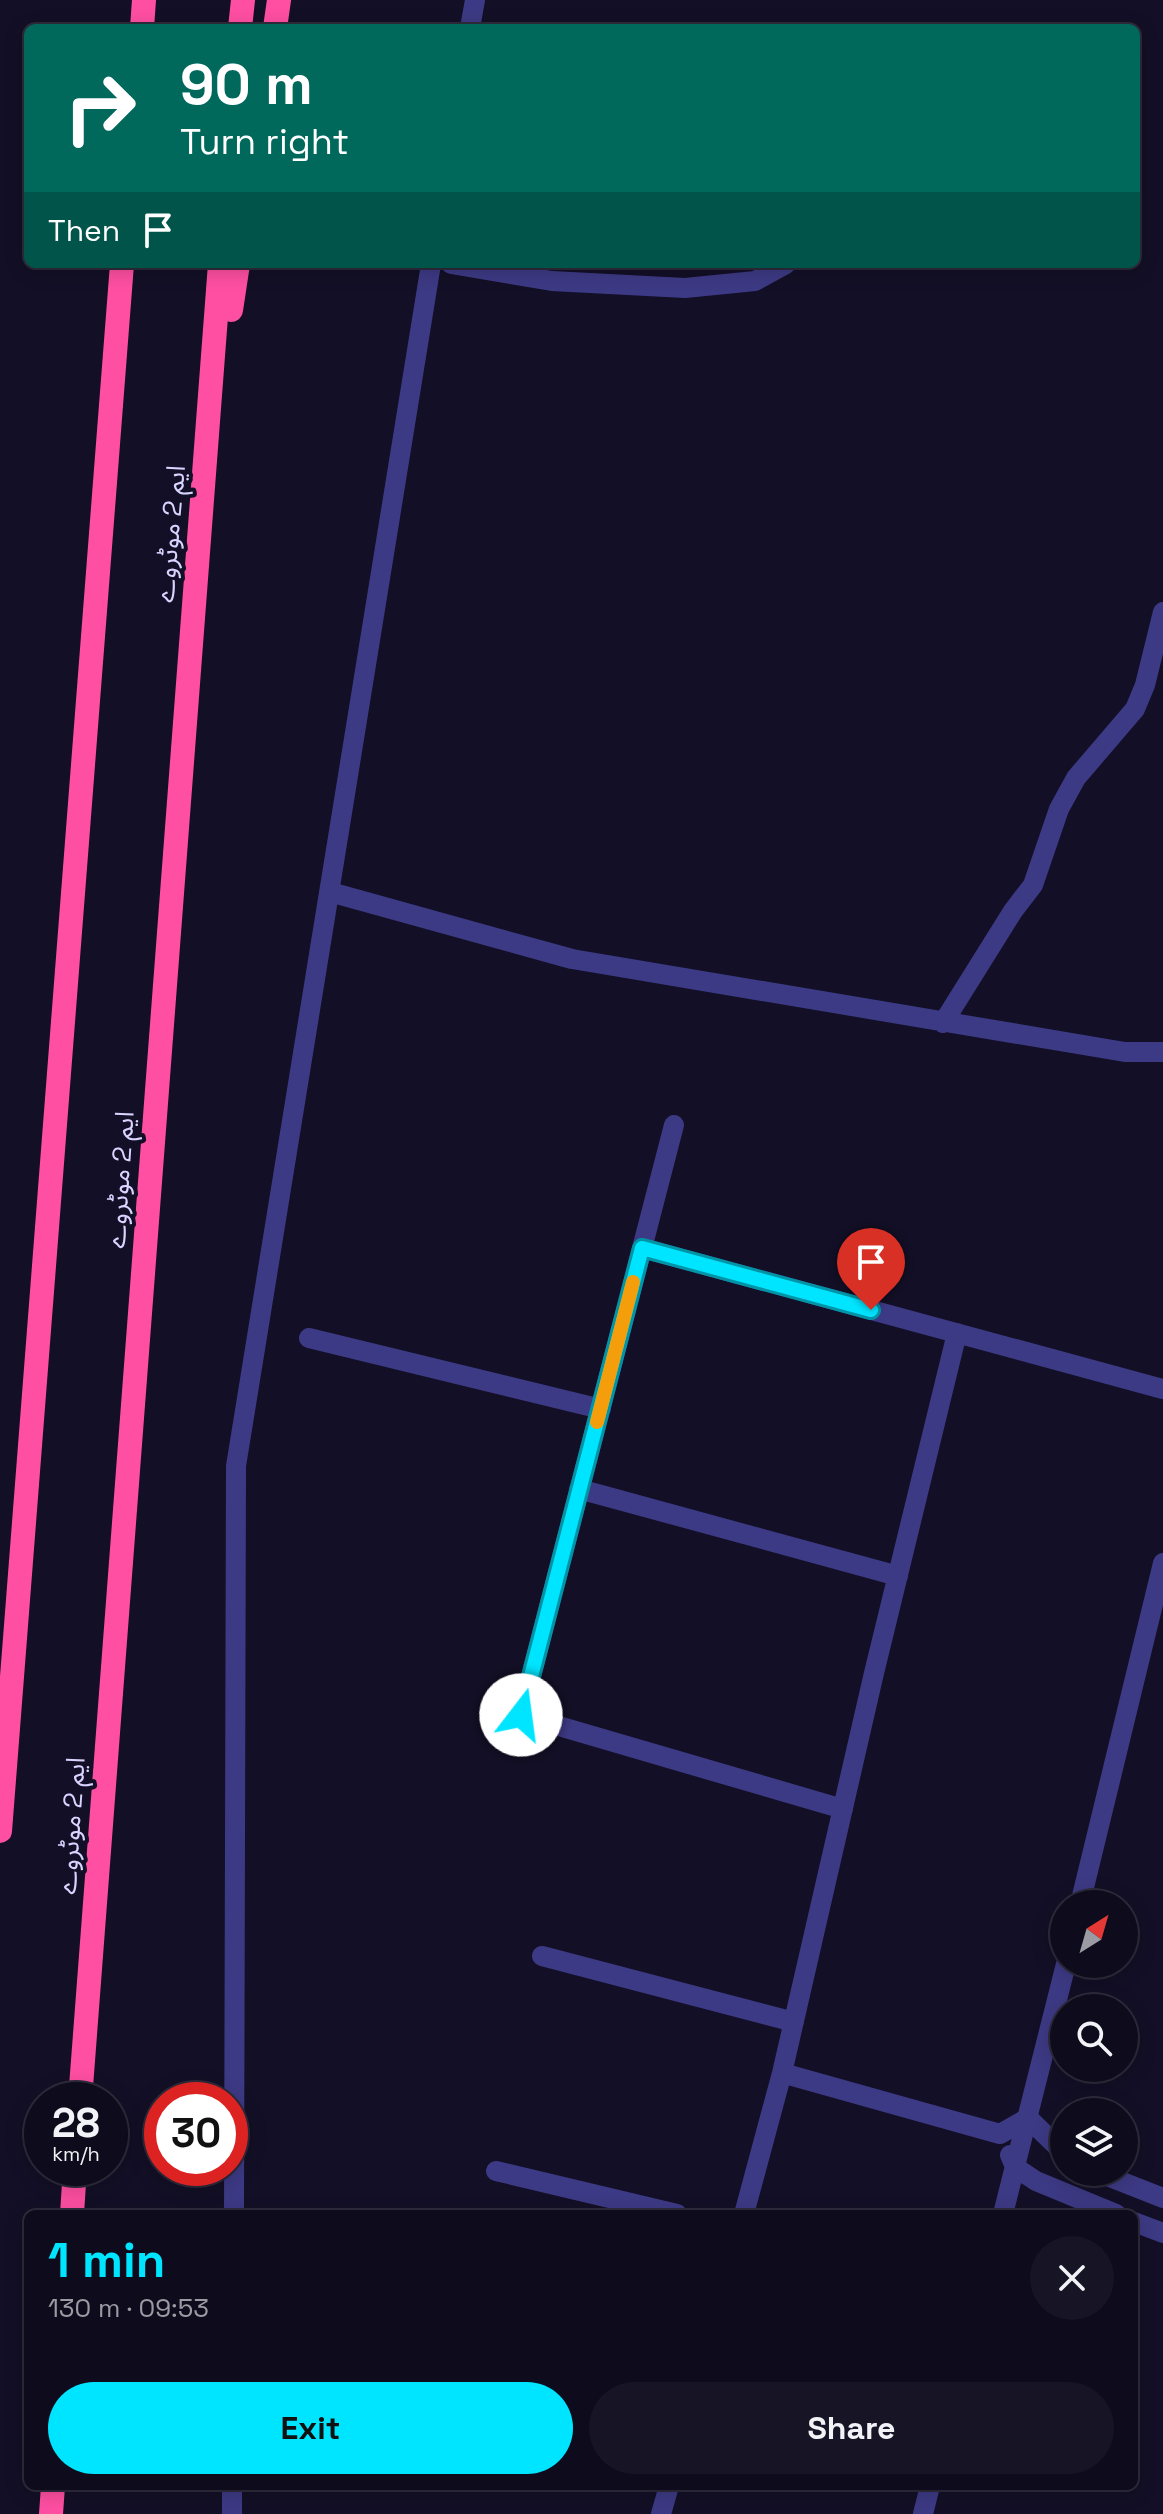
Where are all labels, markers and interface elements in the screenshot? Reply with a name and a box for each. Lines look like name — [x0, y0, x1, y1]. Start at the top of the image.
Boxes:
text: 90 m — [180, 49, 313, 120]
icon: right — [48, 56, 152, 160]
text: Turn right — [180, 119, 349, 165]
icon: arrive — [136, 208, 180, 252]
text: Then — [48, 211, 120, 250]
street label: ایم 2 موٹروے — [147, 464, 196, 604]
street label: ایم 2 موٹروے — [98, 1110, 145, 1250]
pin — [837, 1228, 905, 1310]
icon: arrive — [849, 1240, 893, 1284]
position arrow — [479, 1673, 563, 1757]
street label: ایم 2 موٹروے — [49, 1756, 96, 1896]
north arrow — [1050, 1890, 1138, 1978]
map controls — [1050, 1890, 1138, 2186]
button: search — [1050, 1994, 1138, 2082]
speed limit sign: 30 — [144, 2082, 248, 2186]
text: 28 — [52, 2098, 100, 2149]
button: layers — [1050, 2098, 1138, 2186]
text: km/h — [52, 2141, 100, 2167]
text: 1 min — [48, 2230, 165, 2291]
button: close — [1030, 2236, 1114, 2320]
text: 130 m · 09:53 — [48, 2291, 209, 2325]
button: Exit — [48, 2382, 573, 2474]
button: Share — [589, 2382, 1114, 2474]

